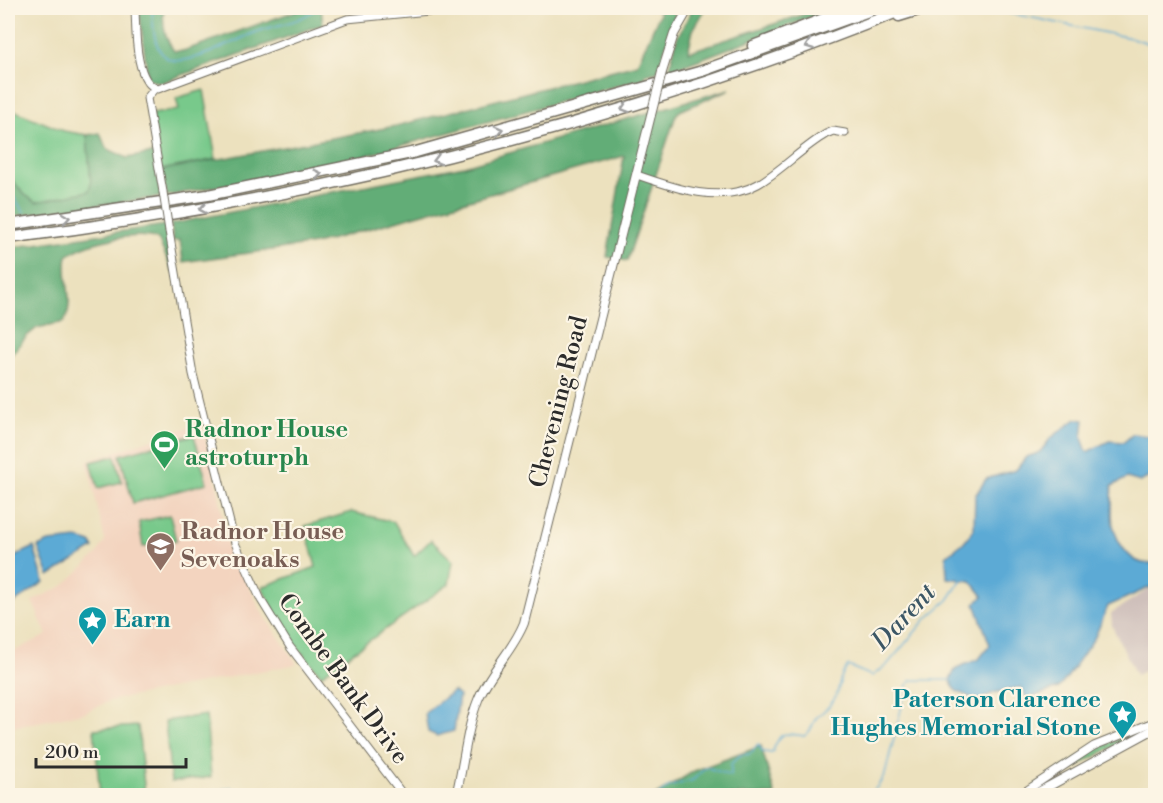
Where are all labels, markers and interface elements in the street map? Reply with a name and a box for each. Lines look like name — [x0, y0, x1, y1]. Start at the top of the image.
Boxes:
one-way arrow — [804, 38, 815, 50]
one-way arrow — [620, 100, 631, 113]
one-way arrow — [493, 125, 504, 137]
one-way arrow — [432, 152, 442, 165]
one-way arrow — [312, 168, 322, 181]
one-way arrow — [198, 202, 208, 215]
one-way arrow — [61, 212, 70, 224]
street label: Chevening Road — [523, 313, 595, 491]
place label: Radnor House astroturph — [185, 415, 348, 473]
sports icon: Radnor House astroturph — [148, 428, 180, 470]
place label: Radnor House Sevenoaks — [181, 517, 344, 575]
school or university icon: Radnor House Sevenoaks — [144, 530, 176, 572]
water label: Darent — [864, 577, 943, 658]
street label: Combe Bank Drive — [271, 588, 415, 770]
place icon: Earn — [77, 604, 109, 646]
place label: Earn — [114, 605, 171, 635]
place label: Paterson Clarence Hughes Memorial Stone — [831, 685, 1101, 743]
place icon: Paterson Clarence Hughes Memorial Stone — [1106, 698, 1138, 740]
scale bar — [36, 731, 186, 769]
text: 200 m — [45, 741, 99, 764]

